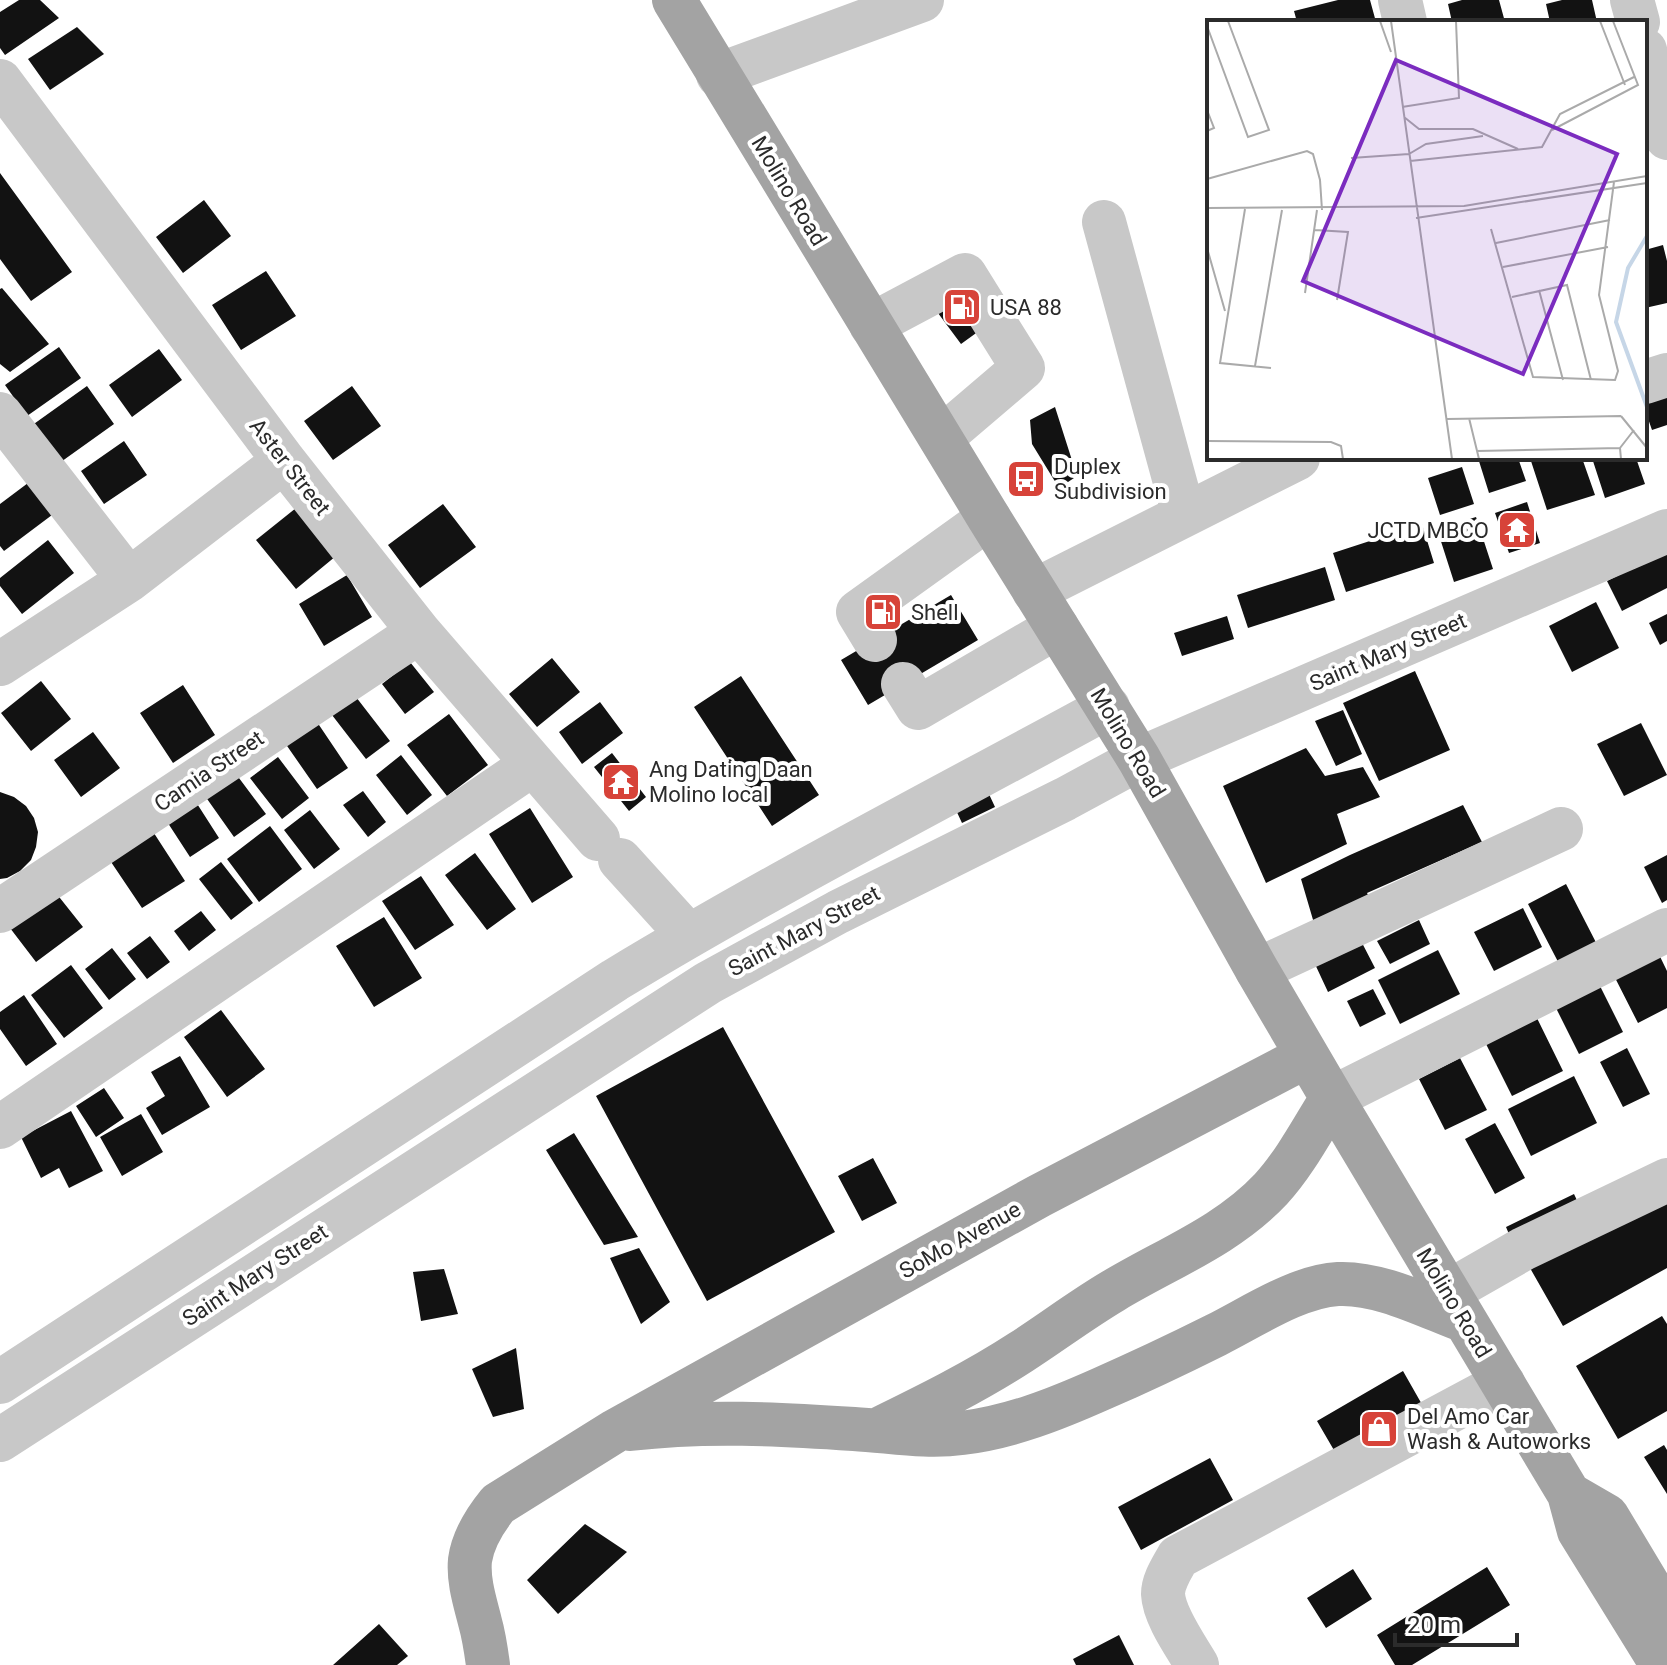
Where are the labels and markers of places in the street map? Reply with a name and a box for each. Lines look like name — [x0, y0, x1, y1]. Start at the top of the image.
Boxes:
fuel station icon: USA 88 — [941, 286, 983, 328]
place label: USA 88 — [990, 295, 1062, 320]
place label: Duplex Subdivision — [1054, 454, 1167, 504]
bus stop icon: Duplex Subdivision — [1005, 458, 1047, 500]
temple icon: JCTD MBCO — [1496, 509, 1538, 551]
place label: JCTD MBCO — [1367, 518, 1489, 543]
fuel station icon: Shell — [862, 591, 904, 633]
place label: Shell — [911, 600, 959, 625]
place label: Ang Dating Daan Molino local — [649, 757, 813, 807]
temple icon: Ang Dating Daan Molino local — [600, 761, 642, 803]
place label: Del Amo Car Wash & Autoworks — [1407, 1404, 1591, 1454]
shop icon: Del Amo Car Wash & Autoworks — [1358, 1408, 1400, 1450]

